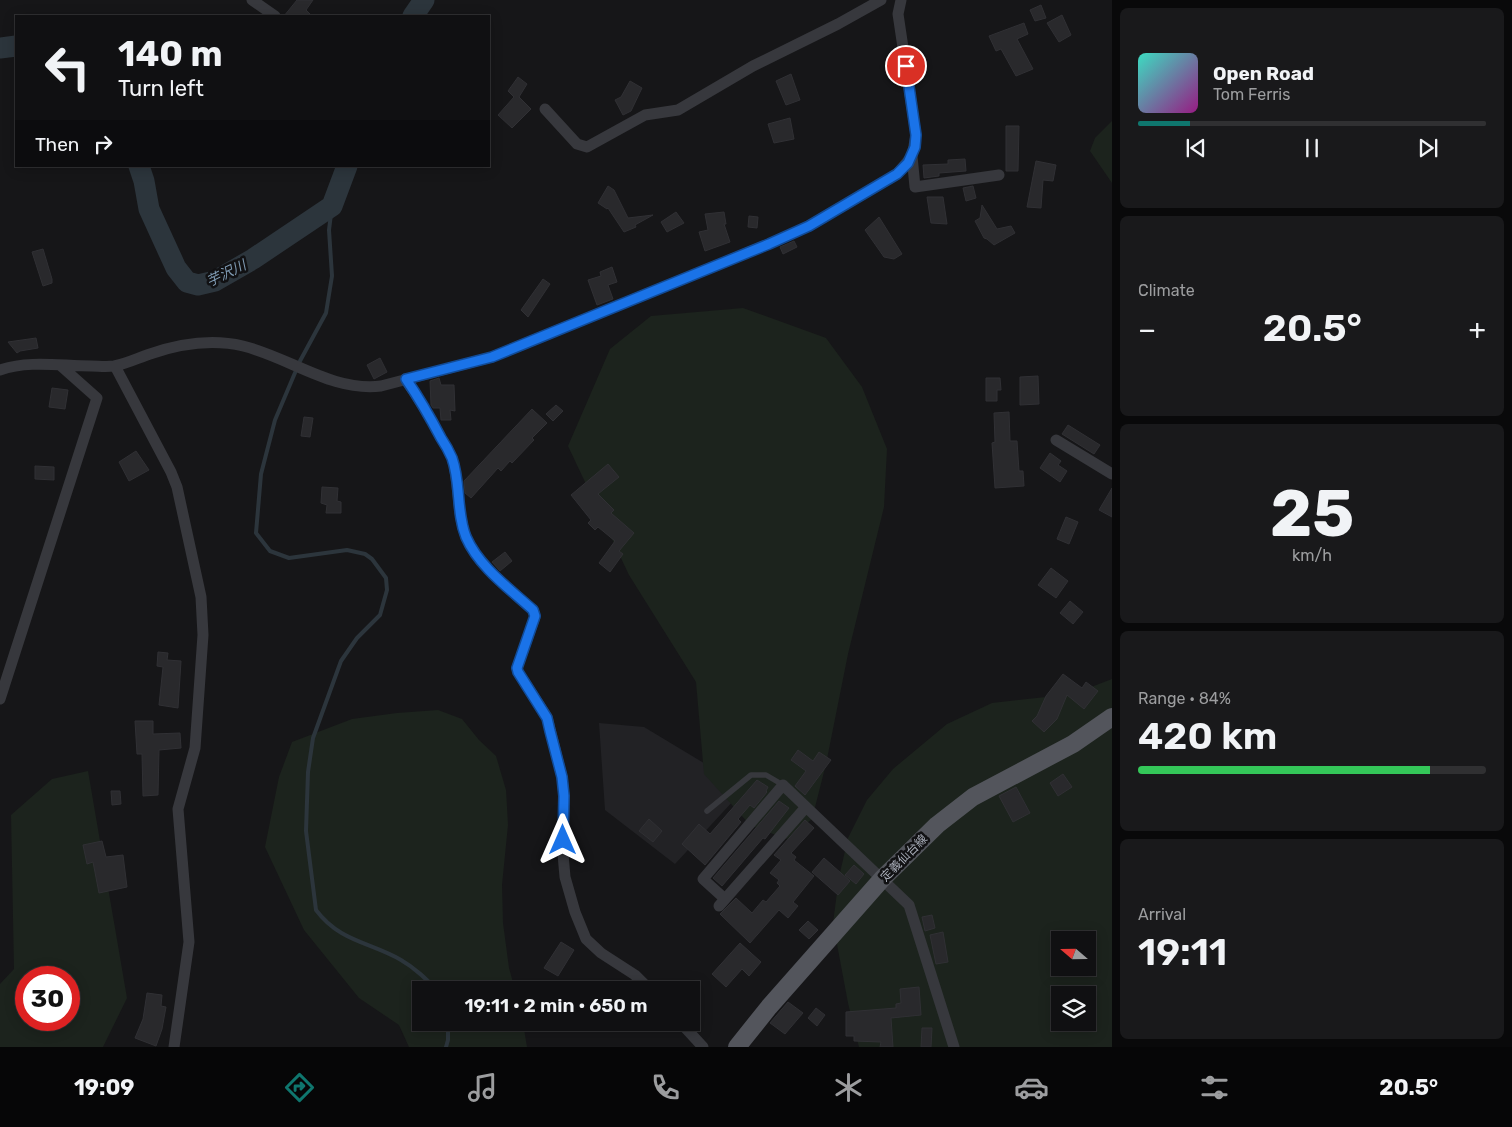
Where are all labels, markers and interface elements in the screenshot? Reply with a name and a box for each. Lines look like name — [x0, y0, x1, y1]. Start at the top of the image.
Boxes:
text: 140 m — [118, 33, 223, 75]
icon: left — [35, 35, 100, 100]
pin — [885, 45, 927, 87]
icon: arrive — [892, 52, 920, 80]
text: Open Road — [1213, 62, 1314, 85]
text: Turn left — [118, 75, 204, 102]
text: Tom Ferris — [1213, 85, 1290, 104]
icon: right — [89, 130, 117, 158]
text: Then — [35, 133, 79, 156]
icon: previous — [1182, 134, 1210, 162]
icon: pause — [1298, 134, 1326, 162]
icon: next — [1414, 134, 1442, 162]
water label: 芋沢川 — [204, 256, 251, 290]
text: Climate — [1138, 281, 1195, 300]
text: 20.5° — [1263, 305, 1362, 351]
text: − — [1138, 313, 1156, 346]
text: + — [1469, 313, 1486, 346]
text: 25 — [1270, 475, 1354, 552]
text: km/h — [1292, 546, 1332, 565]
text: Range · 84% — [1138, 689, 1231, 708]
text: 420 km — [1138, 713, 1277, 759]
position arrow — [536, 813, 588, 865]
street label: 定義仙台線 — [878, 832, 930, 884]
text: Arrival — [1138, 905, 1186, 924]
text: 19:11 — [1138, 929, 1227, 975]
north arrow — [1051, 931, 1096, 976]
map controls — [1051, 931, 1096, 1031]
speed limit sign: 30 — [15, 966, 80, 1031]
button: layers — [1051, 986, 1096, 1031]
text: 19:11 · 2 min · 650 m — [464, 994, 648, 1017]
icon: directions — [282, 1070, 317, 1105]
icon: music — [465, 1070, 500, 1105]
icon: phone — [648, 1070, 683, 1105]
icon: climate — [831, 1070, 866, 1105]
icon: car — [1014, 1070, 1049, 1105]
icon: filters — [1197, 1070, 1232, 1105]
text: 19:09 — [74, 1074, 134, 1101]
text: 20.5° — [1379, 1074, 1438, 1101]

